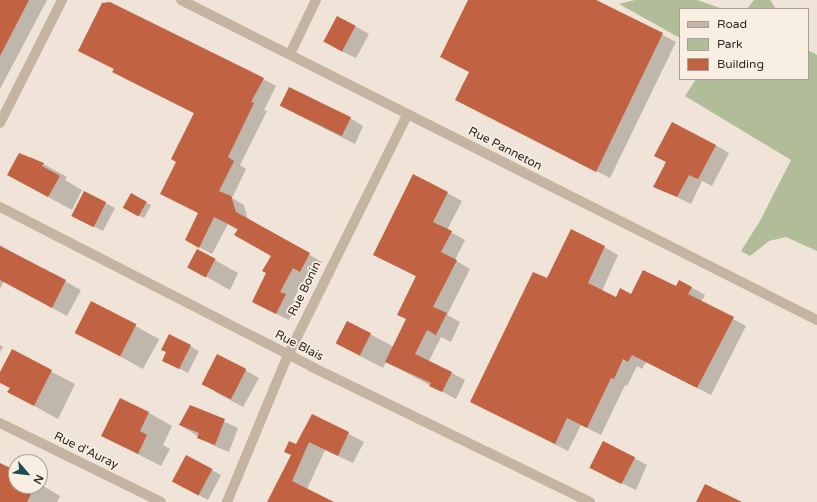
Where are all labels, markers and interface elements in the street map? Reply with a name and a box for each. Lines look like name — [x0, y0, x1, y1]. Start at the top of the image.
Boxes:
legend — [679, 8, 809, 80]
text: Road — [717, 17, 747, 31]
text: Park — [717, 37, 743, 51]
text: Building — [717, 57, 764, 71]
street label: Rue Panneton — [466, 124, 544, 174]
street label: Rue Bonin — [286, 259, 324, 319]
street label: Rue Blais — [272, 328, 326, 364]
street label: Rue d'Auray — [51, 429, 121, 473]
north arrow — [8, 454, 48, 494]
text: N — [30, 472, 46, 486]

